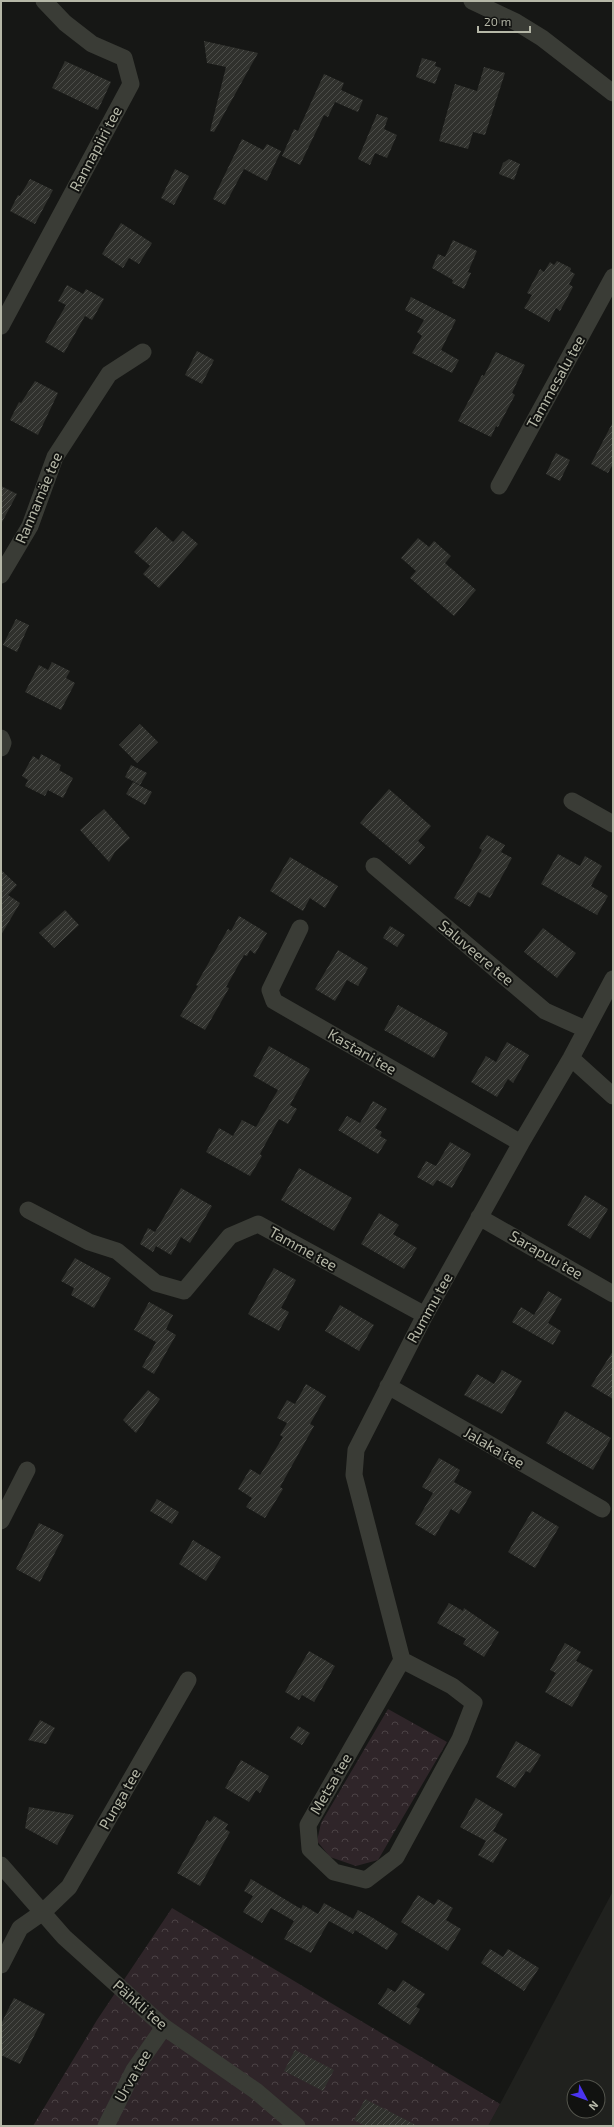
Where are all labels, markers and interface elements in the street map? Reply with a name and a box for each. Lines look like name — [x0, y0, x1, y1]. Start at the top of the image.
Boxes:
scale bar — [478, 8, 530, 34]
text: 20 m — [484, 14, 511, 28]
street label: Rannapiiri tee — [65, 103, 125, 194]
street label: Tammesalu tee — [522, 332, 588, 431]
street label: Rannamäe tee — [11, 449, 65, 546]
street label: Saluveere tee — [435, 916, 518, 989]
street label: Kastani tee — [325, 1024, 400, 1078]
street label: Tamme tee — [266, 1222, 341, 1274]
street label: Sarapuu tee — [507, 1226, 586, 1282]
street label: Rummu tee — [402, 1269, 456, 1346]
street label: Jalaka tee — [461, 1423, 528, 1472]
street label: Metsa tee — [305, 1750, 355, 1817]
street label: Punga tee — [94, 1765, 144, 1832]
street label: Pähkli tee — [110, 1976, 172, 2033]
street label: Urva tee — [110, 2046, 154, 2105]
north arrow — [566, 2079, 606, 2119]
text: N — [586, 2099, 601, 2113]

